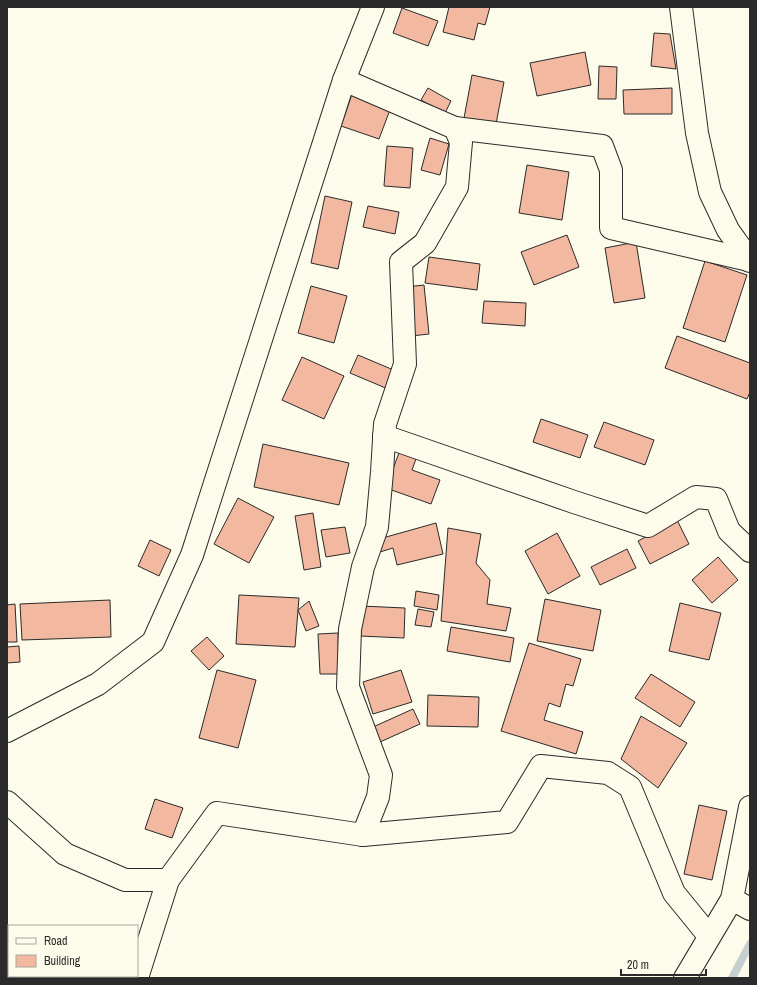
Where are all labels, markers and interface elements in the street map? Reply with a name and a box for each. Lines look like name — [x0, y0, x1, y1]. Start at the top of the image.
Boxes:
legend — [8, 925, 138, 977]
text: Road — [44, 933, 68, 949]
scale bar — [621, 951, 706, 977]
text: Building — [44, 953, 81, 969]
text: 20 m — [627, 957, 649, 973]

